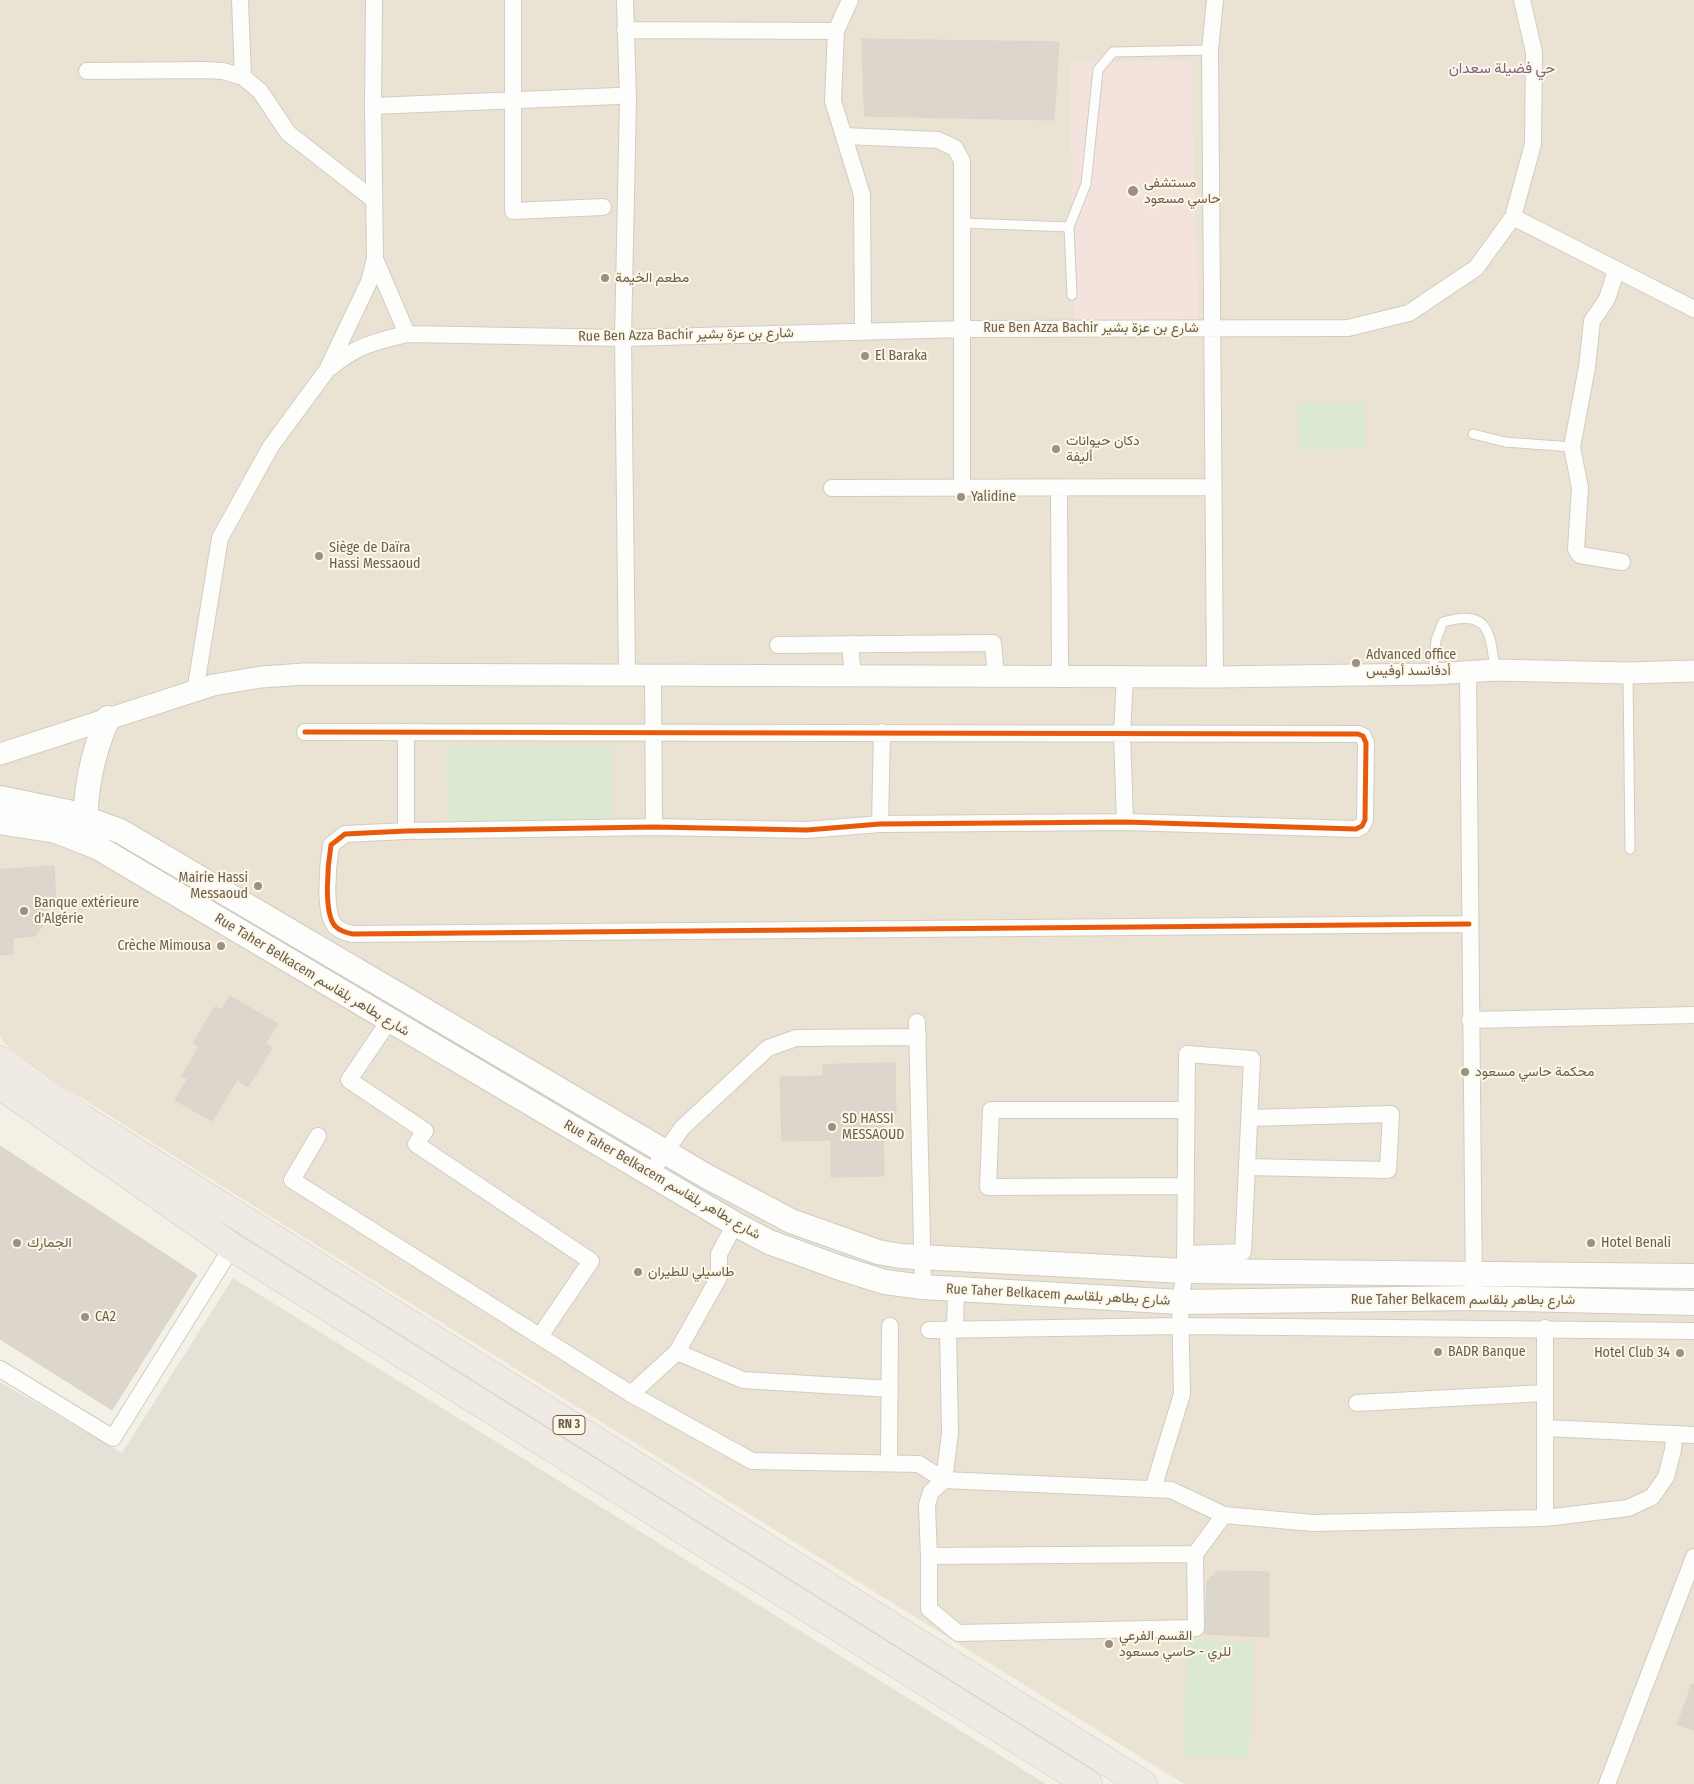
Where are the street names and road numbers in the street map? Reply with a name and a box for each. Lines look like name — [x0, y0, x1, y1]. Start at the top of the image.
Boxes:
street label: Rue Ben Azza Bachir شارع بن عزة بشير — [983, 320, 1199, 336]
street label: Rue Ben Azza Bachir شارع بن عزة بشير — [578, 325, 794, 345]
street label: Rue Taher Belkacem شارع بطاهر بلقاسم — [211, 910, 413, 1040]
street label: Rue Taher Belkacem شارع بطاهر بلقاسم — [561, 1117, 763, 1243]
street label: Rue Taher Belkacem شارع بطاهر بلقاسم — [945, 1281, 1171, 1309]
street label: Rue Taher Belkacem شارع بطاهر بلقاسم — [1351, 1292, 1575, 1308]
road number: RN 3 — [553, 1416, 585, 1434]

